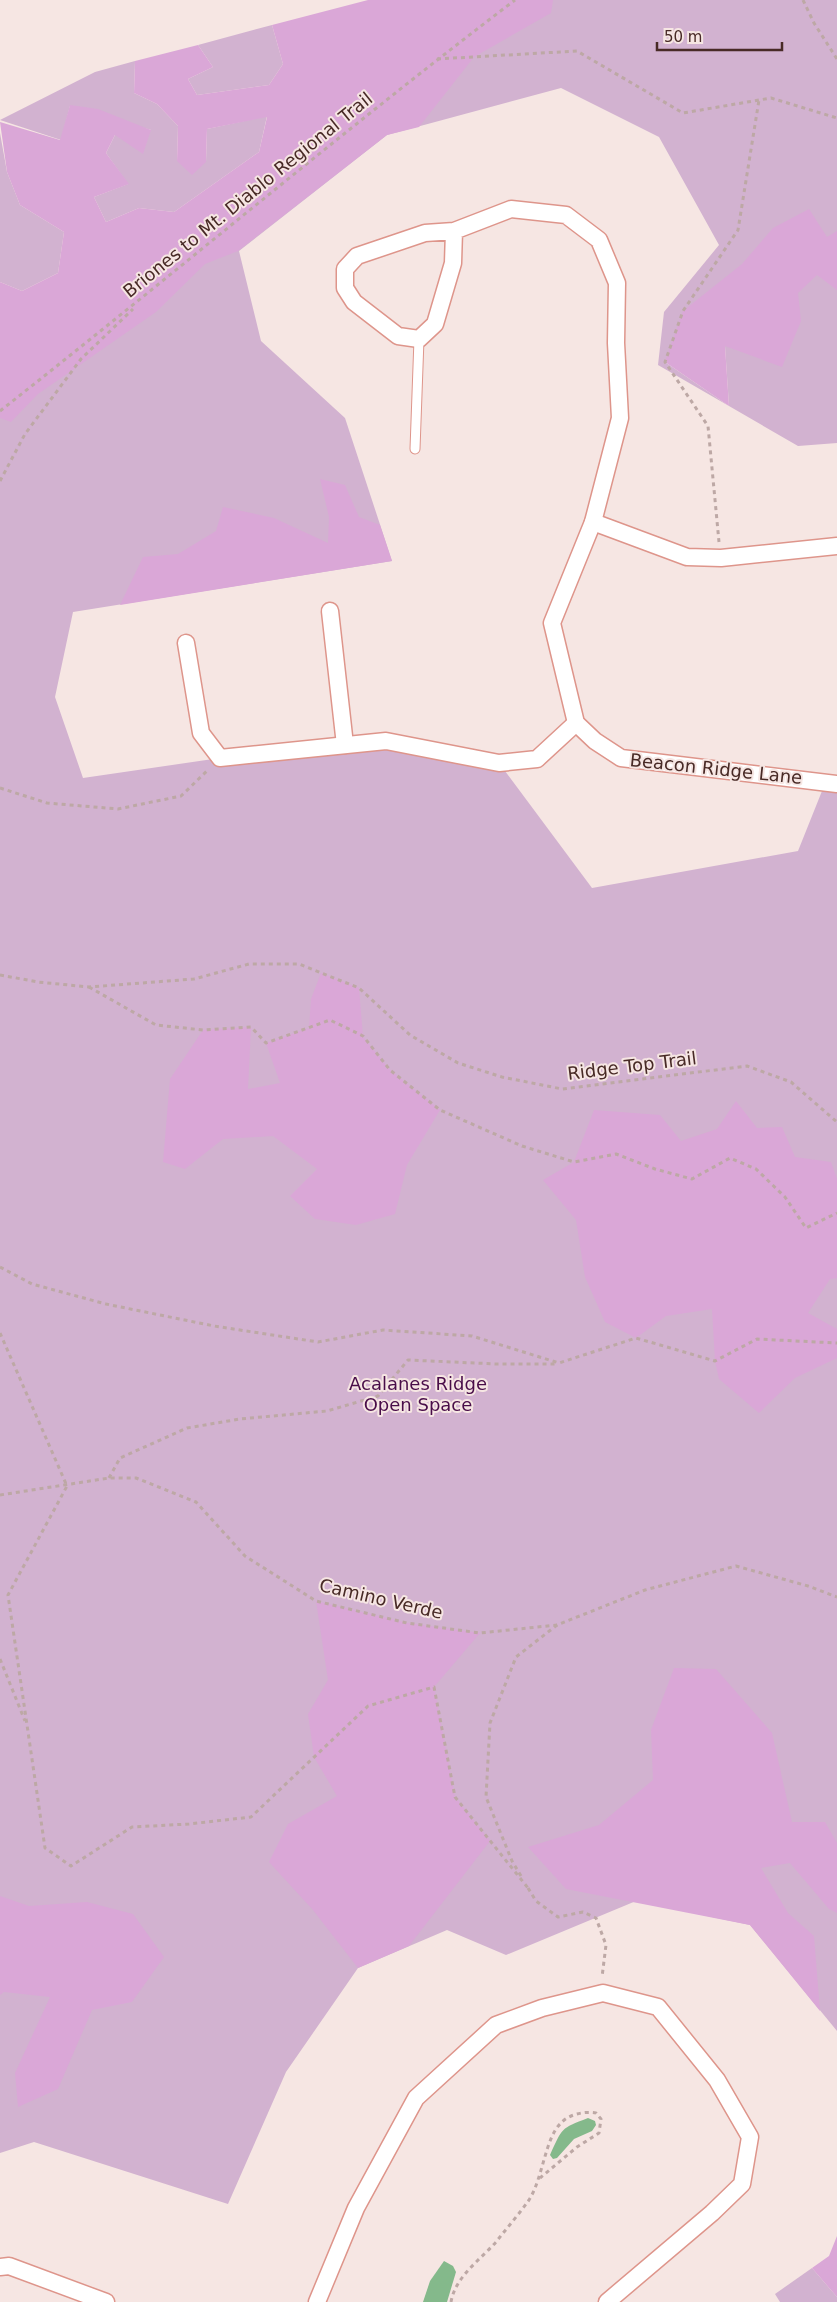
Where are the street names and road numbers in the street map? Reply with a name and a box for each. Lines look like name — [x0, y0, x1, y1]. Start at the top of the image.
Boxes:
street label: Briones to Mt. Diablo Regional Trail — [119, 88, 376, 302]
street label: Beacon Ridge Lane — [629, 749, 803, 788]
street label: Ridge Top Trail — [566, 1047, 698, 1084]
street label: Camino Verde — [317, 1574, 445, 1623]

